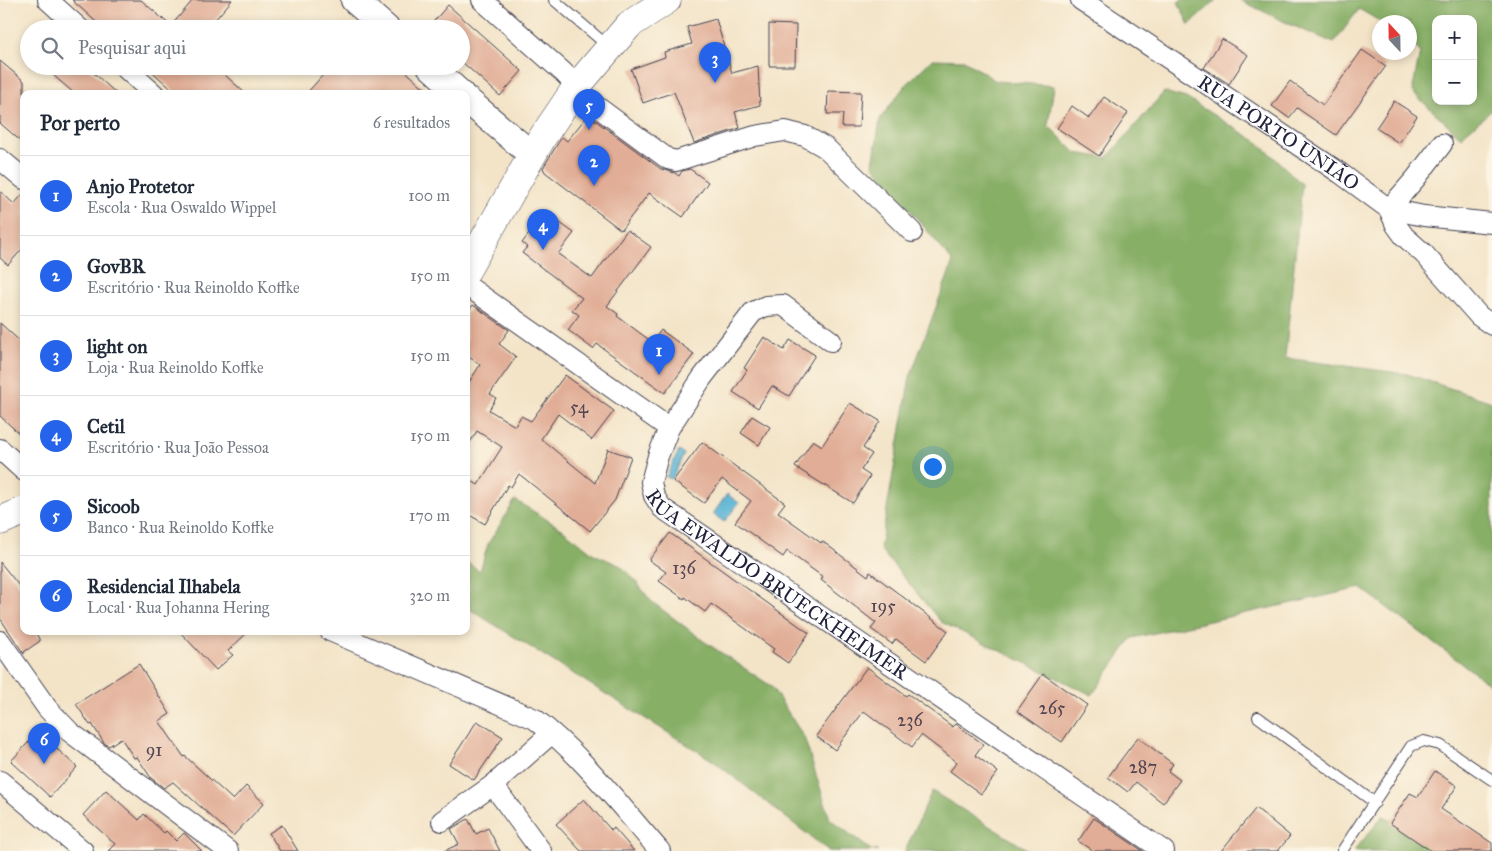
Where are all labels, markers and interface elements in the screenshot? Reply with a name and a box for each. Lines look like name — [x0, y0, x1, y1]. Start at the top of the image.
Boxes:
north arrow — [1372, 15, 1417, 60]
map controls — [1432, 15, 1477, 105]
button: + — [1432, 15, 1477, 60]
search box — [20, 20, 470, 75]
icon: search — [38, 34, 66, 62]
text: Pesquisar aqui — [78, 36, 186, 59]
pin: 3 — [699, 42, 731, 83]
button: − — [1432, 60, 1477, 105]
street label: RUA PORTO UNIÃO — [1193, 70, 1364, 195]
pin: 5 — [573, 89, 605, 130]
text: Por perto — [40, 110, 120, 136]
text: 6 resultados — [373, 113, 450, 132]
pin: 2 — [578, 145, 610, 186]
text: Anjo Protetor — [87, 175, 194, 198]
text: 1 — [53, 186, 59, 205]
text: 100 m — [408, 186, 450, 205]
text: Escola · Rua Oswaldo Wippel — [87, 198, 276, 217]
pin: 4 — [527, 209, 559, 250]
text: GovBR — [87, 255, 145, 278]
text: 2 — [52, 266, 60, 285]
text: 150 m — [410, 266, 450, 285]
text: Escritório · Rua Reinoldo Koffke — [87, 278, 300, 297]
pin: 1 — [643, 334, 675, 375]
text: light on — [87, 335, 148, 358]
text: 3 — [53, 346, 59, 365]
text: 150 m — [410, 346, 450, 365]
text: Loja · Rua Reinoldo Koffke — [87, 358, 264, 377]
house number: 54 — [570, 396, 589, 418]
text: Cetil — [87, 415, 125, 438]
text: 4 — [52, 426, 60, 445]
text: 150 m — [410, 426, 450, 445]
text: Escritório · Rua João Pessoa — [87, 438, 269, 457]
your location — [920, 454, 946, 480]
street label: RUA EWALDO BRUECKHEIMER — [641, 484, 914, 685]
text: Sicoob — [87, 495, 140, 518]
text: 5 — [52, 506, 60, 525]
text: 170 m — [409, 506, 450, 525]
text: Banco · Rua Reinoldo Koffke — [87, 518, 274, 537]
house number: 136 — [672, 557, 697, 579]
text: Residencial Ilhabela — [87, 575, 241, 598]
text: 6 — [52, 586, 60, 605]
text: 320 m — [410, 586, 450, 605]
house number: 195 — [870, 595, 896, 617]
text: Local · Rua Johanna Hering — [87, 598, 269, 617]
house number: 265 — [1039, 697, 1066, 719]
house number: 236 — [897, 709, 923, 731]
pin: 6 — [28, 723, 60, 764]
house number: 91 — [146, 739, 162, 761]
house number: 287 — [1129, 756, 1157, 778]

